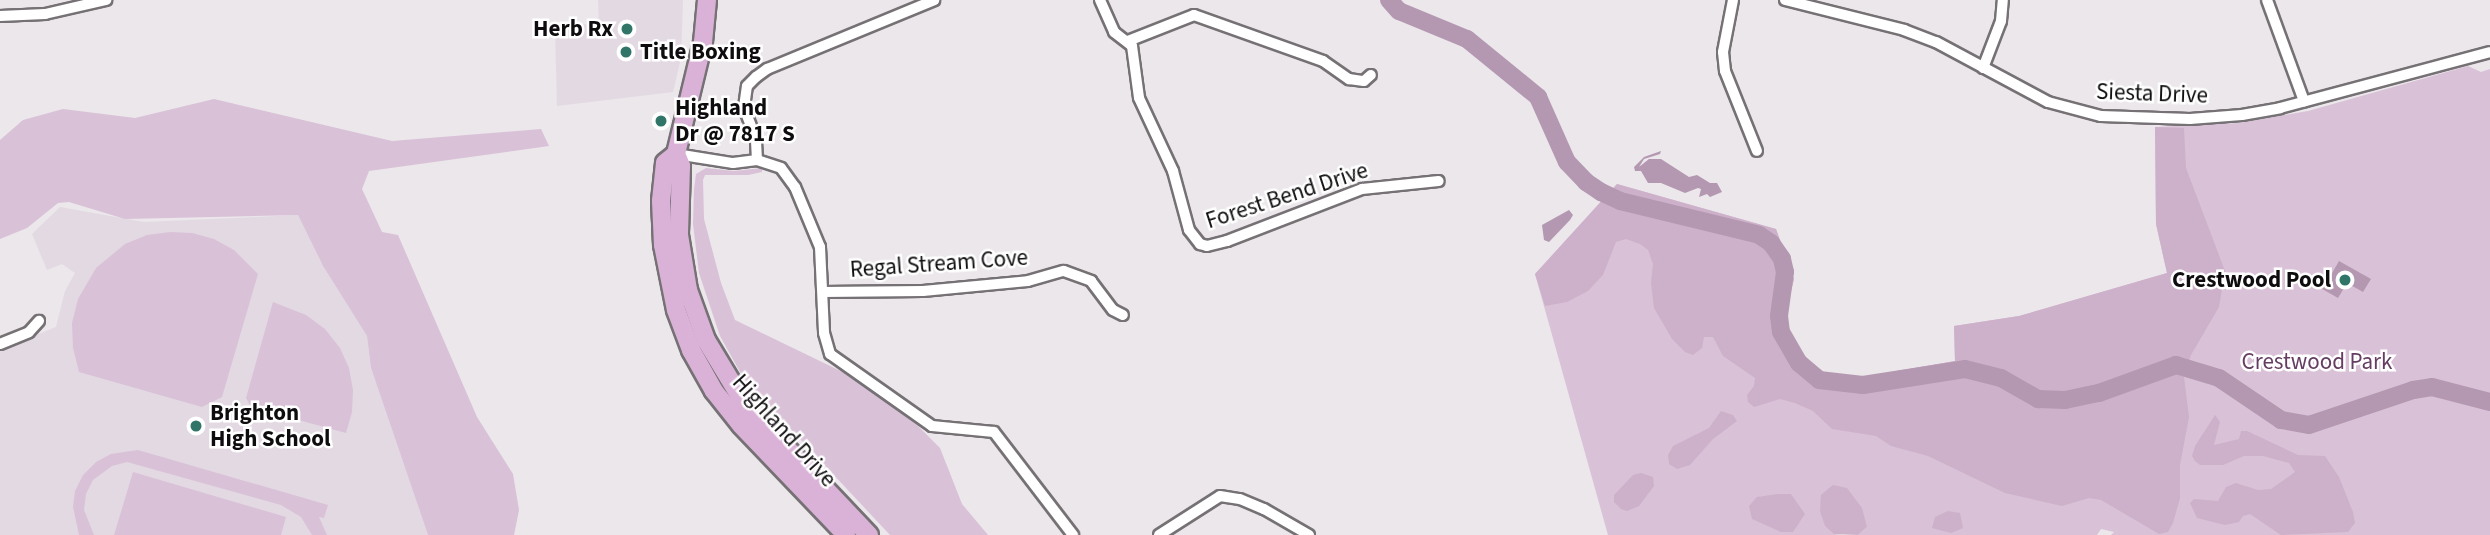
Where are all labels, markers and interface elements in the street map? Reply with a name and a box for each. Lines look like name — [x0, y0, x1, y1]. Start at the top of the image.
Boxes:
place label: Herb Rx — [533, 15, 613, 43]
marker: Herb Rx — [619, 21, 635, 37]
place label: Title Boxing — [640, 38, 761, 66]
marker: Title Boxing — [618, 44, 634, 60]
street label: Siesta Drive — [2096, 78, 2208, 110]
place label: Highland Dr @ 7817 S — [675, 94, 795, 148]
marker: Highland Dr @ 7817 S — [653, 113, 669, 129]
street label: Forest Bend Drive — [1202, 157, 1372, 235]
street label: Regal Stream Cove — [849, 244, 1029, 284]
place label: Crestwood Pool — [2172, 266, 2331, 294]
marker: Crestwood Pool — [2337, 272, 2353, 288]
park label: Crestwood Park — [2242, 348, 2392, 376]
street label: Highland Drive — [726, 369, 842, 493]
place label: Brighton High School — [210, 399, 331, 453]
marker: Brighton High School — [188, 418, 204, 434]

